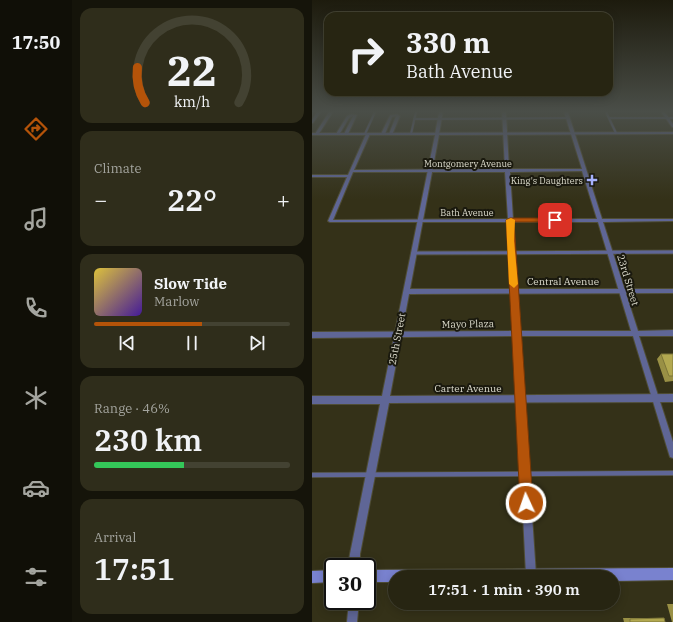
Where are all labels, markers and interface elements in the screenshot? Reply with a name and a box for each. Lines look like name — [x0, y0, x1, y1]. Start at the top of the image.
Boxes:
text: 330 m — [406, 24, 490, 61]
icon: right — [340, 28, 392, 80]
text: 17:50 — [12, 31, 60, 54]
text: 22 — [167, 43, 217, 97]
text: Bath Avenue — [406, 60, 513, 83]
text: km/h — [174, 92, 210, 111]
icon: directions — [22, 115, 50, 143]
street label: Montgomery Avenue — [424, 158, 512, 169]
text: Climate — [94, 160, 141, 177]
marker: King's Daughters — [586, 174, 598, 186]
place label: King's Daughters — [511, 175, 583, 186]
text: 22° — [167, 180, 217, 219]
text: − — [94, 185, 107, 214]
text: + — [277, 185, 290, 214]
pin — [538, 203, 572, 237]
icon: music — [22, 205, 50, 233]
street label: Bath Avenue — [440, 207, 494, 218]
icon: arrive — [544, 209, 566, 231]
street label: 23rd Street — [614, 253, 642, 308]
text: Slow Tide — [154, 274, 227, 293]
street label: Central Avenue — [527, 275, 599, 288]
text: Marlow — [154, 293, 199, 310]
icon: phone — [22, 294, 50, 322]
street label: 25th Street — [386, 312, 408, 366]
street label: Mayo Plaza — [442, 317, 495, 331]
icon: previous — [116, 332, 138, 354]
icon: pause — [181, 332, 203, 354]
icon: next — [246, 332, 268, 354]
street label: Carter Avenue — [434, 382, 502, 395]
icon: climate — [22, 384, 50, 412]
text: Range · 46% — [94, 400, 170, 417]
text: 230 km — [94, 420, 202, 459]
icon: car — [22, 474, 50, 502]
position arrow — [505, 482, 547, 524]
text: Arrival — [94, 529, 136, 546]
text: 17:51 — [94, 549, 175, 588]
speed limit sign: 30 — [324, 558, 376, 610]
icon: filters — [22, 563, 50, 591]
text: 17:51 · 1 min · 390 m — [428, 580, 580, 599]

